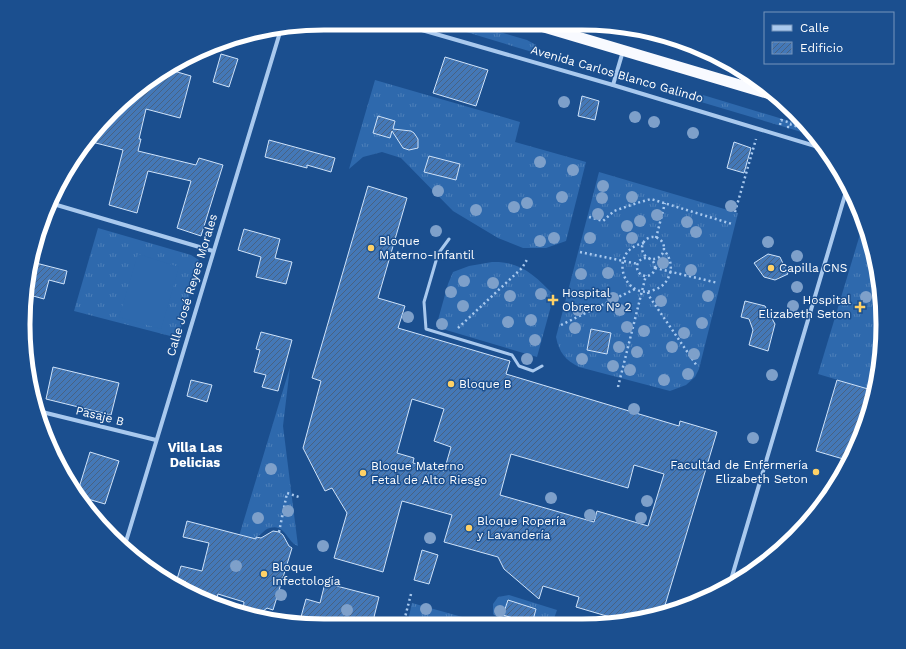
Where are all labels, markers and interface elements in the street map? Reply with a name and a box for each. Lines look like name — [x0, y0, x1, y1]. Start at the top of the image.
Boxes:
legend — [764, 12, 894, 64]
text: Calle — [800, 21, 829, 35]
text: Edificio — [800, 41, 843, 55]
street label: Avenida Carlos Blanco Galindo — [529, 43, 705, 105]
street label: Calle José Reyes Morales — [164, 212, 220, 358]
place label: Bloque Materno-Infantil — [379, 234, 475, 262]
marker: Bloque Materno-Infantil — [366, 243, 376, 253]
place label: Capilla CNS — [779, 261, 847, 275]
marker: Capilla CNS — [766, 263, 776, 273]
place label: Hospital Obrero N° 2 — [562, 286, 631, 314]
place label: Hospital Elizabeth Seton — [758, 293, 851, 321]
marker: Hospital Obrero N° 2 — [547, 294, 559, 306]
marker: Hospital Elizabeth Seton — [854, 301, 866, 313]
place label: Bloque B — [459, 377, 512, 391]
marker: Bloque B — [446, 379, 456, 389]
street label: Pasaje B — [74, 403, 126, 429]
district label: Villa Las Delicias — [168, 440, 222, 470]
place label: Facultad de Enfermería Elizabeth Seton — [670, 458, 808, 486]
place label: Bloque Materno Fetal de Alto Riesgo — [371, 459, 487, 487]
marker: Facultad de Enfermería Elizabeth Seton — [811, 467, 821, 477]
marker: Bloque Materno Fetal de Alto Riesgo — [358, 468, 368, 478]
place label: Bloque Ropería y Lavandería — [477, 514, 566, 542]
marker: Bloque Ropería y Lavandería — [464, 523, 474, 533]
place label: Bloque Infectología — [272, 560, 341, 588]
marker: Bloque Infectología — [259, 569, 269, 579]

